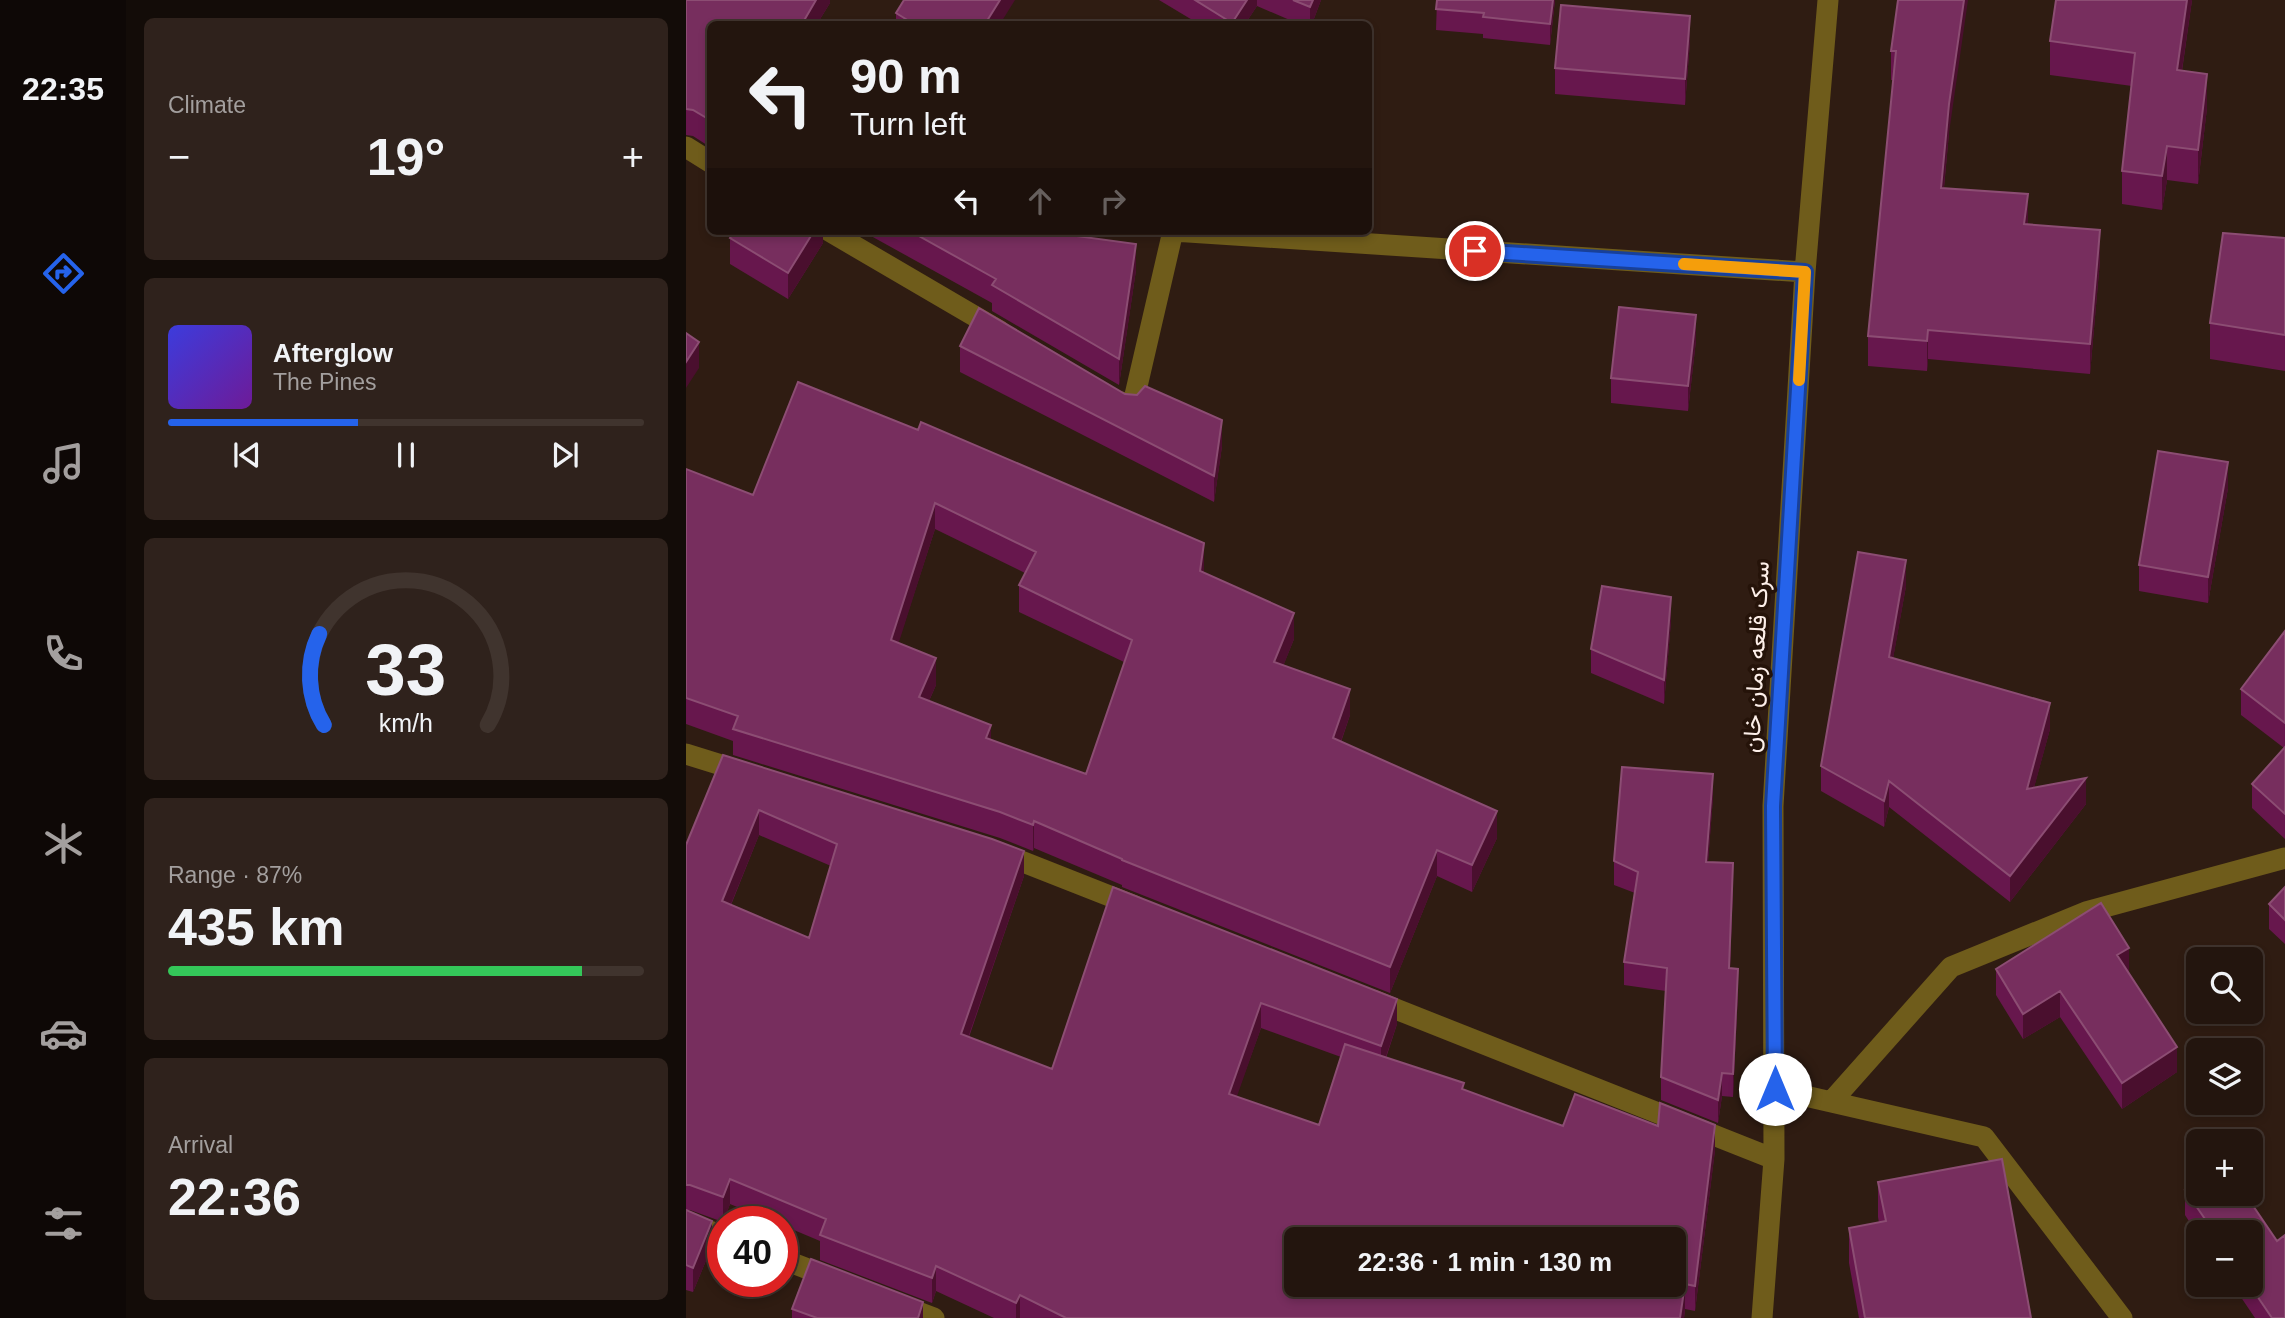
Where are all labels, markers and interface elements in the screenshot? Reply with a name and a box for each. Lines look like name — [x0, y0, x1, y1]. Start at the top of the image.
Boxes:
icon: left — [735, 49, 826, 140]
text: 90 m — [850, 49, 962, 103]
text: 22:35 — [22, 71, 104, 107]
text: Climate — [168, 92, 246, 118]
text: Turn left — [850, 106, 966, 142]
text: 19° — [367, 128, 445, 186]
text: − — [168, 136, 190, 178]
text: + — [622, 136, 644, 178]
icon: left — [948, 182, 986, 220]
icon: ahead — [1021, 182, 1059, 220]
icon: right — [1094, 182, 1132, 220]
pin — [1445, 221, 1505, 281]
icon: arrive — [1456, 232, 1494, 270]
icon: directions — [39, 249, 88, 298]
text: Afterglow — [273, 338, 393, 368]
text: The Pines — [273, 369, 377, 395]
icon: previous — [228, 436, 266, 474]
icon: pause — [387, 436, 425, 474]
icon: next — [546, 436, 584, 474]
icon: music — [39, 439, 88, 488]
street label: سرک قلعه زمان خان — [1737, 560, 1776, 754]
icon: phone — [39, 629, 88, 678]
text: 33 — [366, 629, 446, 710]
text: km/h — [379, 709, 433, 737]
icon: climate — [39, 819, 88, 868]
text: Range · 87% — [168, 862, 302, 888]
text: 435 km — [168, 898, 344, 956]
map controls — [2186, 947, 2263, 1297]
button: search — [2186, 947, 2263, 1024]
icon: car — [39, 1009, 88, 1058]
button: layers — [2186, 1038, 2263, 1115]
position arrow — [1738, 1052, 1812, 1126]
button: + — [2186, 1129, 2263, 1206]
text: Arrival — [168, 1132, 233, 1158]
text: 22:36 — [168, 1168, 301, 1226]
icon: filters — [39, 1199, 88, 1248]
speed limit sign: 40 — [707, 1206, 798, 1297]
button: − — [2186, 1220, 2263, 1297]
text: 22:36 · 1 min · 130 m — [1358, 1247, 1612, 1277]

